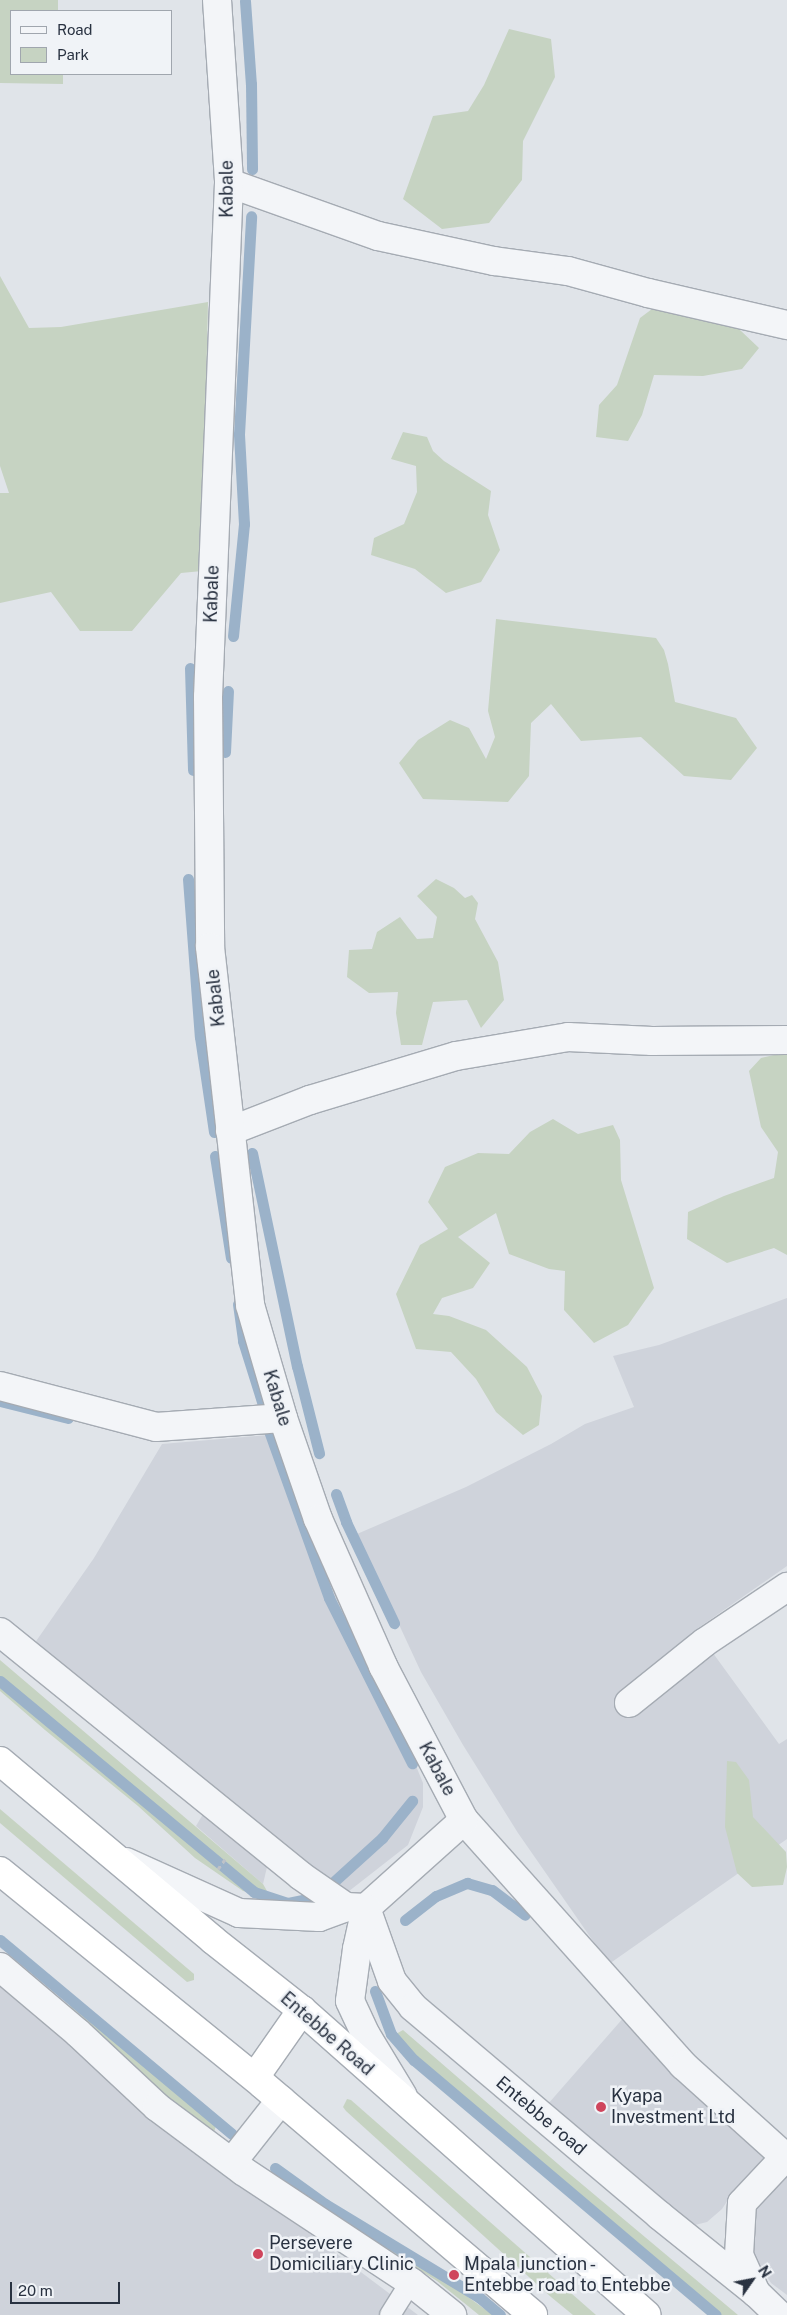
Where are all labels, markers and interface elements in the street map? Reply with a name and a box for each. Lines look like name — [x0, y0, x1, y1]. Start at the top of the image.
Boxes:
legend — [10, 10, 172, 75]
text: Road — [57, 21, 93, 38]
text: Park — [57, 46, 89, 63]
street label: Kabale — [216, 160, 238, 218]
street label: Kabale — [200, 565, 224, 623]
street label: Kabale — [202, 968, 230, 1028]
street label: Kabale — [258, 1367, 296, 1429]
street label: Kabale — [414, 1738, 460, 1800]
street label: Entebbe Road — [276, 1988, 378, 2080]
street label: Entebbe road — [491, 2072, 591, 2160]
place label: Kyapa Investment Ltd — [611, 2086, 735, 2128]
marker: Kyapa Investment Ltd — [595, 2101, 607, 2113]
place label: Persevere Domiciliary Clinic — [269, 2233, 414, 2276]
marker: Persevere Domiciliary Clinic — [251, 2247, 265, 2261]
place label: Mpala junction - Entebbe road to Entebbe — [464, 2254, 671, 2296]
north arrow — [727, 2255, 777, 2305]
text: N — [755, 2263, 774, 2281]
marker: Mpala junction - Entebbe road to Entebbe — [448, 2269, 460, 2281]
scale bar — [12, 2272, 122, 2304]
text: 20 m — [18, 2282, 53, 2299]

